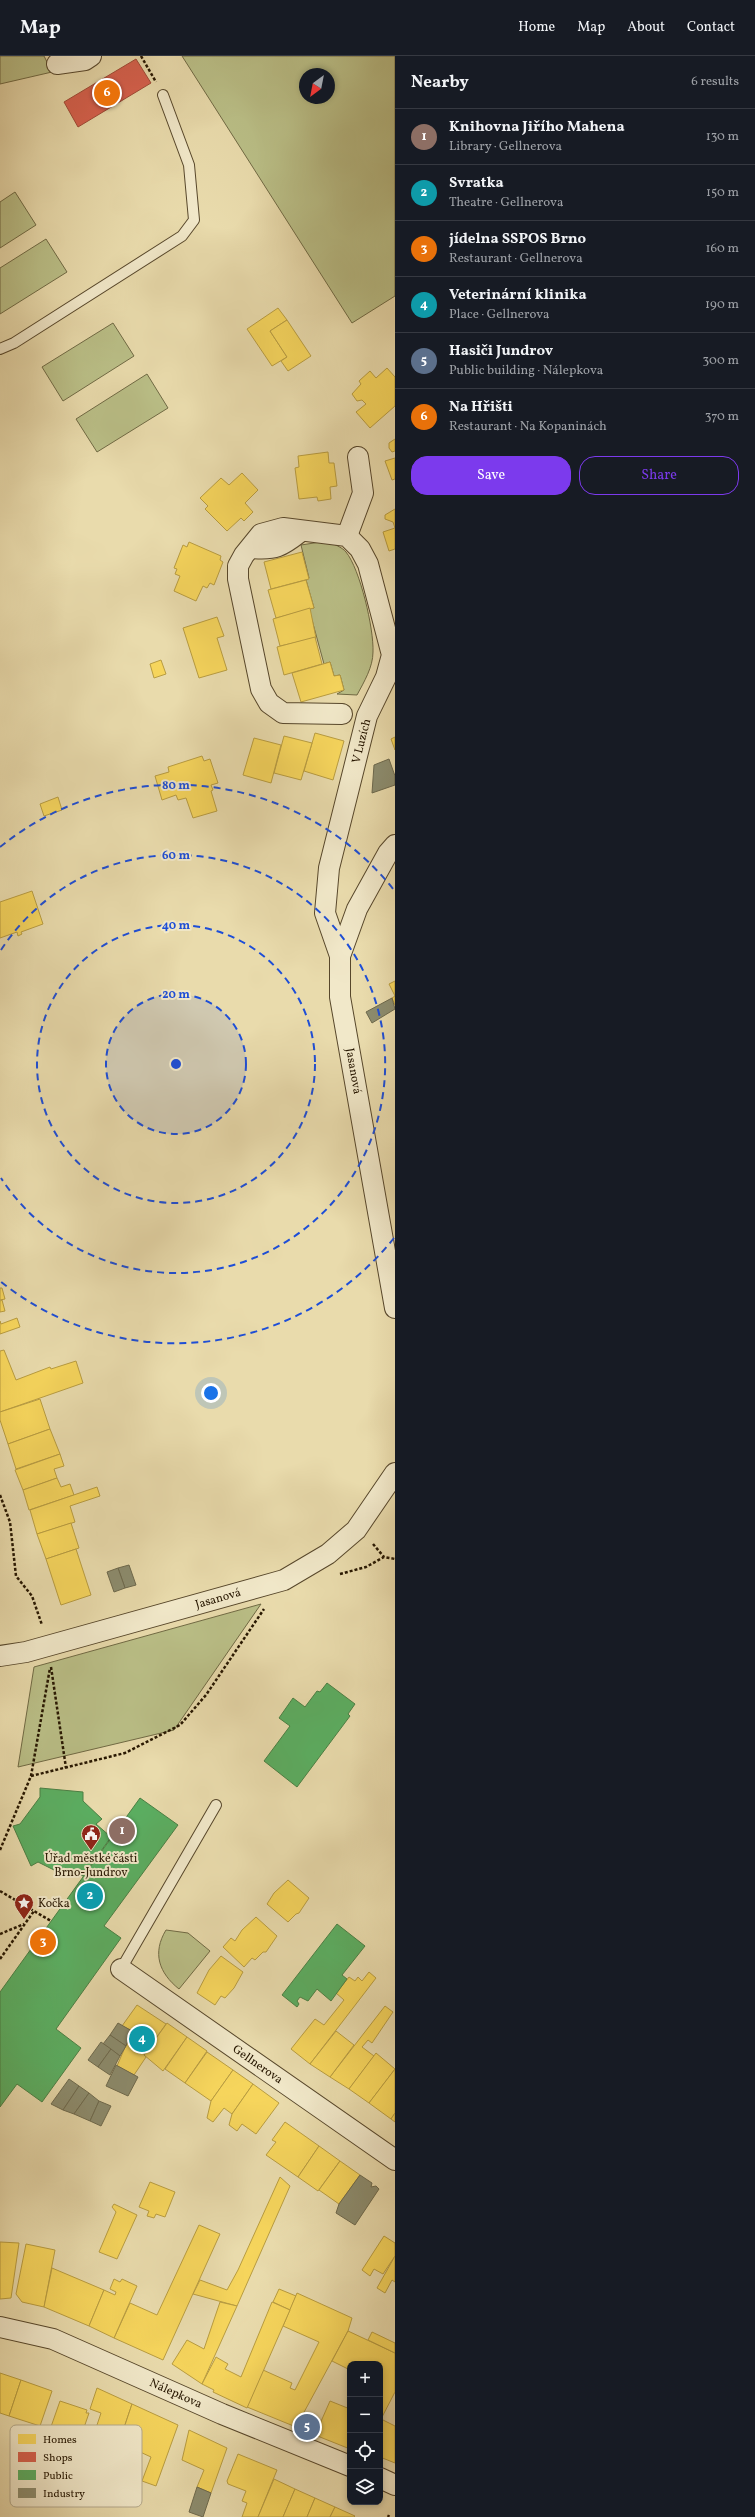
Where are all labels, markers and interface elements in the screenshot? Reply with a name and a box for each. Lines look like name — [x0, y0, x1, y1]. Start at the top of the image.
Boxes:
text: Map — [20, 15, 61, 41]
text: Home — [518, 18, 555, 37]
text: Map — [577, 18, 605, 37]
text: About — [627, 18, 665, 37]
text: Contact — [687, 18, 735, 37]
north arrow — [299, 68, 335, 104]
text: Nearby — [411, 71, 469, 94]
text: 6 results — [691, 73, 739, 91]
pin: 6 — [94, 78, 120, 108]
text: Knihovna Jiřího Mahena — [449, 117, 625, 138]
text: 1 — [421, 128, 427, 146]
text: 130 m — [706, 128, 739, 146]
text: Library · Gellnerova — [449, 138, 562, 156]
text: Svratka — [449, 173, 504, 194]
text: 2 — [421, 184, 427, 202]
text: 150 m — [706, 184, 739, 202]
text: Theatre · Gellnerova — [449, 194, 563, 212]
text: jídelna SSPOS Brno — [449, 229, 586, 250]
text: 3 — [421, 240, 427, 258]
text: 160 m — [705, 240, 739, 258]
text: Restaurant · Gellnerova — [449, 250, 583, 268]
text: Veterinární klinika — [449, 285, 587, 306]
text: 4 — [420, 296, 428, 314]
text: 190 m — [705, 296, 739, 314]
text: Place · Gellnerova — [449, 306, 550, 324]
text: Hasiči Jundrov — [449, 341, 553, 362]
text: 5 — [421, 352, 427, 370]
text: 300 m — [703, 352, 739, 370]
text: Public building · Nálepkova — [449, 362, 603, 380]
text: Na Hřišti — [449, 397, 513, 418]
text: 6 — [420, 408, 428, 426]
text: 370 m — [705, 408, 739, 426]
text: Restaurant · Na Kopaninách — [449, 418, 607, 436]
button: Save — [411, 456, 571, 495]
button: Share — [579, 456, 739, 495]
street label: V Luzích — [349, 717, 375, 765]
text: 80 m — [162, 778, 190, 794]
text: 60 m — [162, 848, 190, 864]
text: 40 m — [162, 918, 191, 934]
text: 20 m — [162, 987, 190, 1003]
street label: Jasanová — [341, 1047, 365, 1096]
centre of rings — [169, 1057, 183, 1071]
your location — [201, 1383, 221, 1403]
street label: Jasanová — [194, 1585, 243, 1613]
pin: 1 — [109, 1816, 135, 1846]
public building icon: Úřad městké části Brno-Jundrov — [80, 1823, 102, 1851]
place label: Úřad městké části Brno-Jundrov — [45, 1850, 138, 1881]
pin: 2 — [77, 1881, 103, 1911]
place icon: Kočka — [13, 1892, 35, 1920]
place label: Kočka — [38, 1896, 70, 1912]
pin: 3 — [30, 1927, 56, 1957]
pin: 4 — [129, 2024, 155, 2054]
street label: Gellnerova — [229, 2042, 286, 2088]
map controls — [347, 2361, 383, 2505]
button: + — [347, 2361, 383, 2397]
street label: Nálepkova — [147, 2375, 204, 2413]
button: − — [347, 2397, 383, 2433]
pin: 5 — [294, 2412, 320, 2442]
legend — [10, 2425, 142, 2507]
text: Homes — [43, 2433, 77, 2448]
button: locate — [347, 2433, 383, 2469]
text: Shops — [43, 2451, 73, 2466]
text: Public — [43, 2469, 73, 2484]
button: layers — [347, 2469, 383, 2505]
text: Industry — [43, 2487, 85, 2502]

